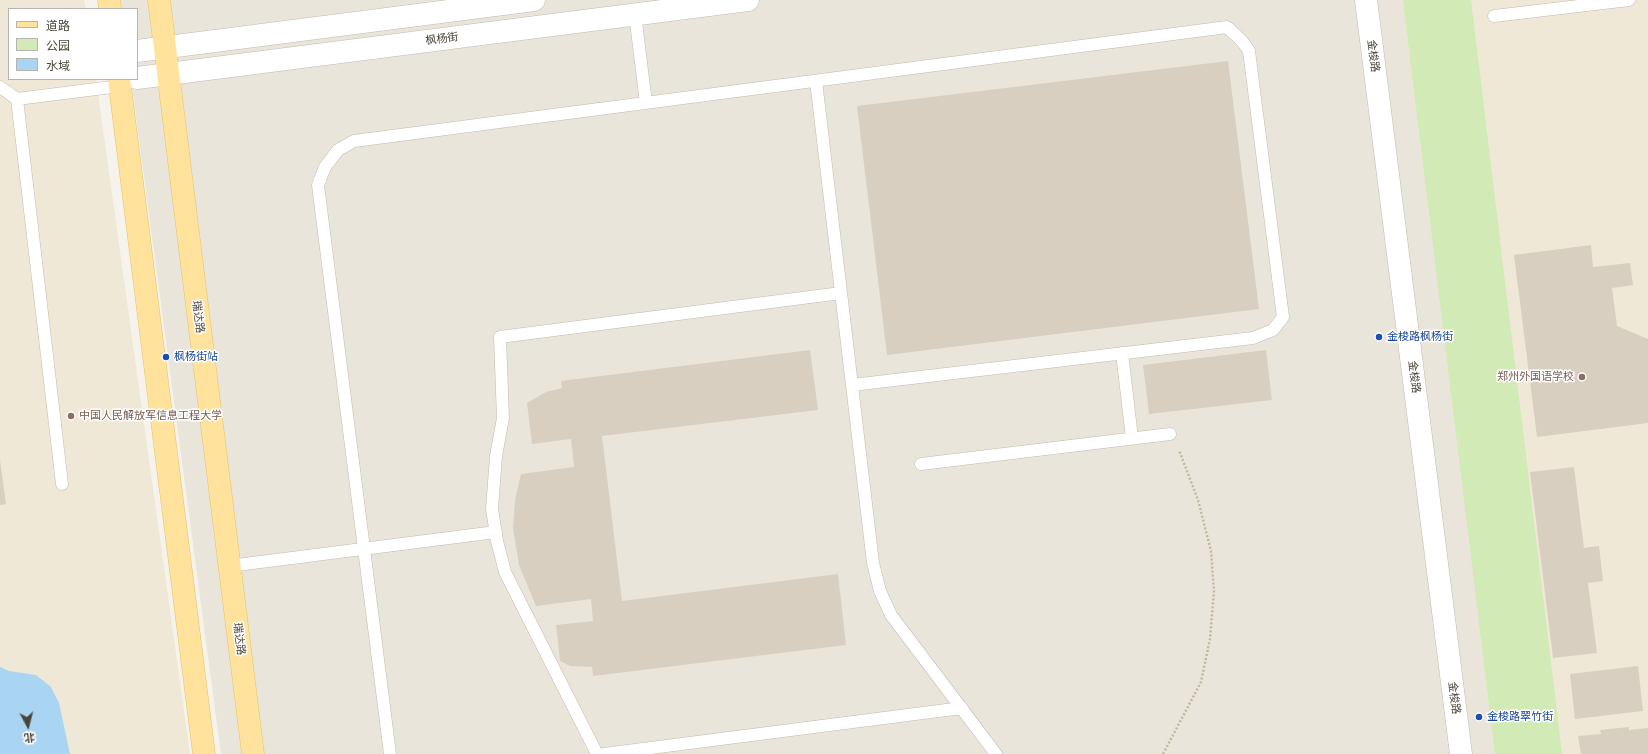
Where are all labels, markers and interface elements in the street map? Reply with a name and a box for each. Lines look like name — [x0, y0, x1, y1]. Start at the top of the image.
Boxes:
legend — [8, 8, 138, 80]
text: 道路 — [46, 18, 70, 33]
street label: 枫杨街 — [425, 30, 459, 48]
text: 公园 — [46, 38, 70, 53]
street label: 金梭路 — [1364, 39, 1382, 73]
text: 水域 — [46, 58, 70, 73]
street label: 瑞达路 — [189, 300, 207, 334]
place label: 金梭路枫杨街 — [1387, 330, 1453, 344]
marker: 金梭路枫杨街 — [1374, 332, 1384, 342]
place label: 枫杨街站 — [174, 350, 218, 364]
marker: 枫杨街站 — [161, 352, 171, 362]
street label: 金梭路 — [1405, 360, 1423, 394]
place label: 郑州外国语学校 — [1497, 370, 1574, 384]
marker: 郑州外国语学校 — [1577, 372, 1587, 382]
place label: 中国人民解放军信息工程大学 — [79, 409, 222, 423]
marker: 中国人民解放军信息工程大学 — [66, 411, 76, 421]
street label: 瑞达路 — [230, 622, 248, 656]
street label: 金梭路 — [1445, 681, 1463, 715]
north arrow — [8, 706, 48, 746]
place label: 金梭路翠竹街 — [1487, 710, 1553, 724]
marker: 金梭路翠竹街 — [1474, 712, 1484, 722]
text: 北 — [23, 730, 36, 746]

